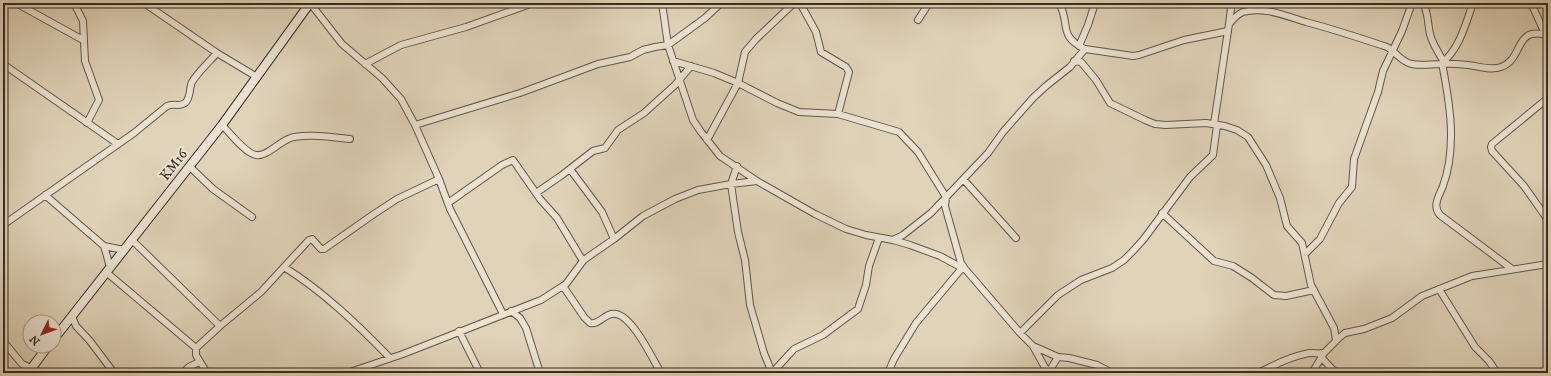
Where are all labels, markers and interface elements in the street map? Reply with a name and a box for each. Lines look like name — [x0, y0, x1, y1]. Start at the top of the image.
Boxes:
street label: KM16 — [156, 145, 192, 184]
north arrow — [22, 314, 62, 354]
text: N — [27, 332, 44, 348]

